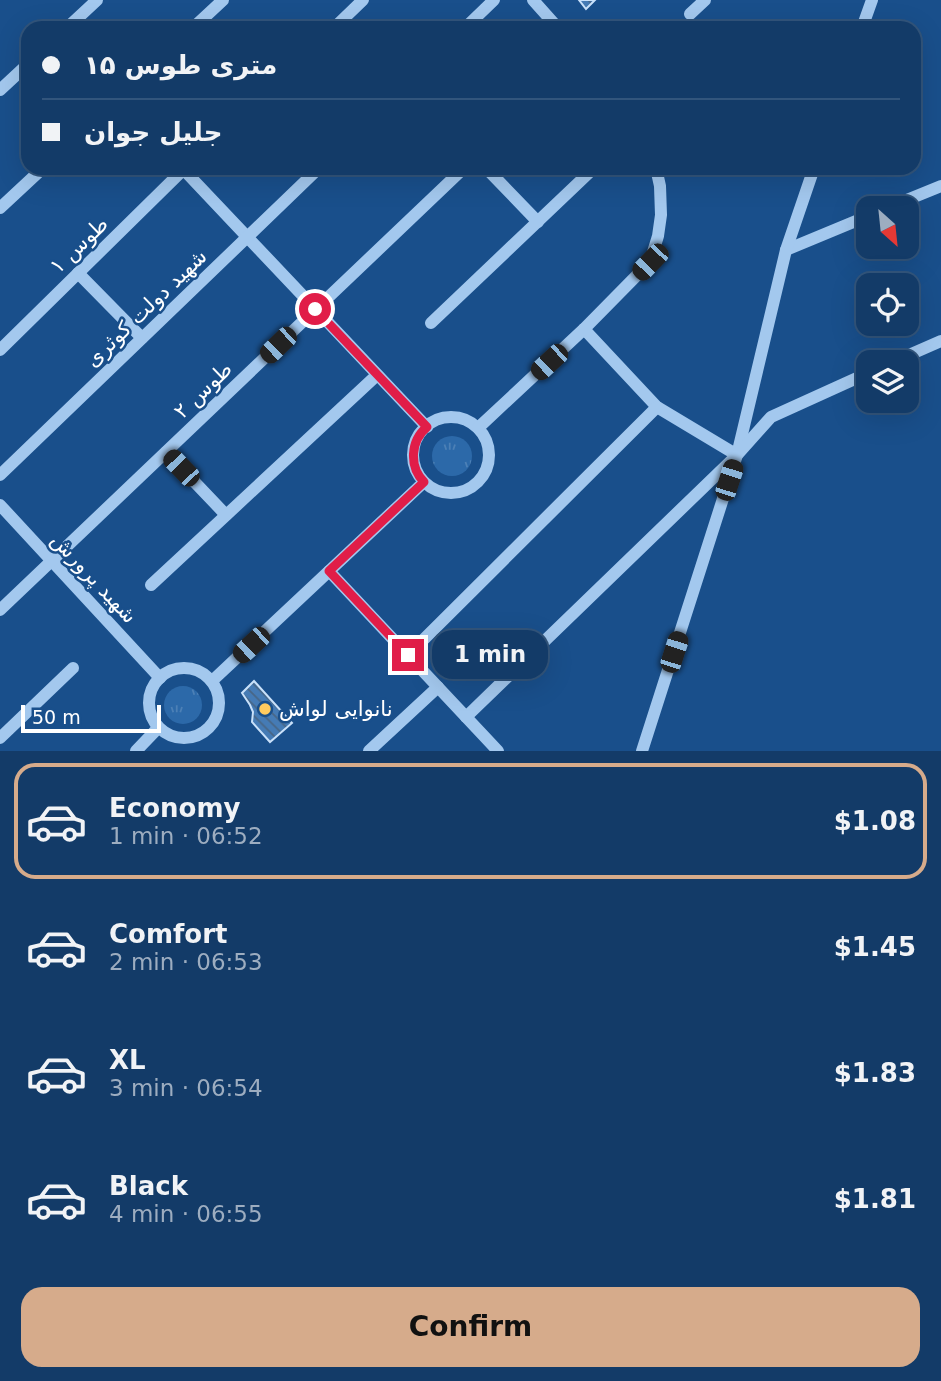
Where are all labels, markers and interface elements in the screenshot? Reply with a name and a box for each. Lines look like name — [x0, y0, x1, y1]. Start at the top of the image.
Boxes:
text: ۱۵ متری طوس — [84, 50, 277, 80]
text: جلیل جوان — [84, 117, 222, 147]
north arrow — [856, 196, 919, 259]
map controls — [856, 196, 919, 413]
street label: طوس ۱ — [45, 212, 113, 278]
car — [628, 240, 673, 284]
street label: شهید دولت کوثری — [80, 244, 212, 372]
button: locate — [856, 273, 919, 336]
route start — [299, 293, 331, 325]
car — [256, 323, 301, 367]
car — [527, 340, 572, 384]
button: layers — [856, 350, 919, 413]
street label: طوس ۲ — [169, 357, 237, 423]
car — [159, 446, 204, 490]
car — [713, 457, 746, 503]
street label: شهید پرورش — [46, 528, 142, 628]
car — [229, 623, 274, 667]
car — [658, 629, 691, 675]
callout: 1 min — [432, 630, 548, 680]
route end — [392, 639, 424, 671]
text: 1 min — [454, 641, 526, 667]
place label: نانوایی لواش — [279, 697, 393, 721]
marker: نانوایی لواش — [257, 701, 273, 717]
scale bar — [21, 702, 161, 734]
text: 50 m — [32, 706, 81, 728]
icon: car — [25, 790, 88, 853]
text: Economy — [109, 793, 240, 823]
text: $1.08 — [834, 806, 916, 836]
text: 1 min · 06:52 — [109, 823, 263, 849]
icon: car — [25, 916, 88, 979]
text: Comfort — [109, 919, 227, 949]
text: $1.45 — [834, 932, 916, 962]
text: 2 min · 06:53 — [109, 949, 263, 975]
icon: car — [25, 1042, 88, 1105]
text: XL — [109, 1045, 146, 1075]
text: $1.83 — [834, 1058, 916, 1088]
text: 3 min · 06:54 — [109, 1075, 263, 1101]
icon: car — [25, 1168, 88, 1231]
text: Black — [109, 1171, 188, 1201]
text: $1.81 — [834, 1184, 916, 1214]
text: 4 min · 06:55 — [109, 1201, 263, 1227]
button: Confirm — [21, 1287, 920, 1367]

